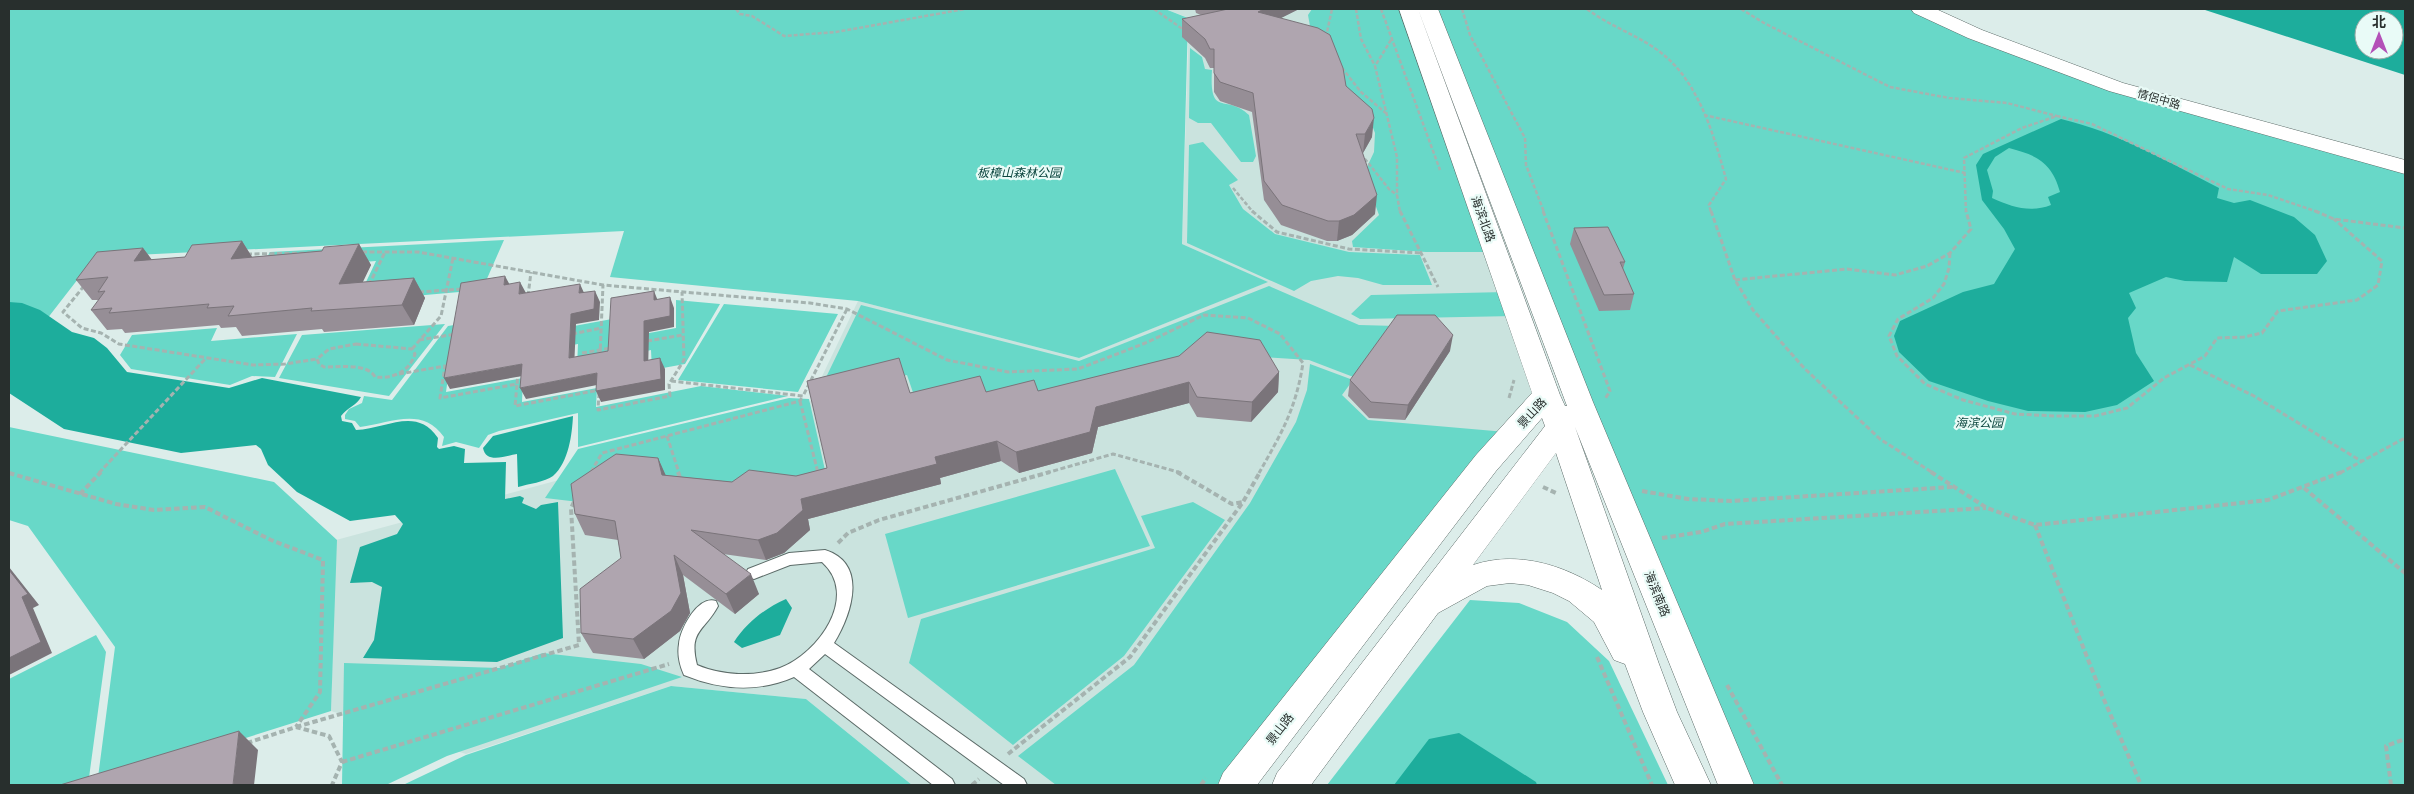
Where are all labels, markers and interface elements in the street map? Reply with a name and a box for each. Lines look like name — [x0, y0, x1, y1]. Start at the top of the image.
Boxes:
north arrow — [2354, 10, 2404, 60]
text: 北 — [2372, 14, 2386, 30]
street label: 情侶中路 — [2136, 87, 2182, 111]
park label: 板樟山森林公园 — [977, 166, 1063, 180]
street label: 海滨北路 — [1468, 194, 1498, 244]
street label: 景山路 — [1515, 395, 1549, 431]
park label: 海滨公园 — [1955, 416, 2005, 430]
street label: 海滨南路 — [1642, 569, 1672, 619]
street label: 景山路 — [1263, 711, 1297, 747]

